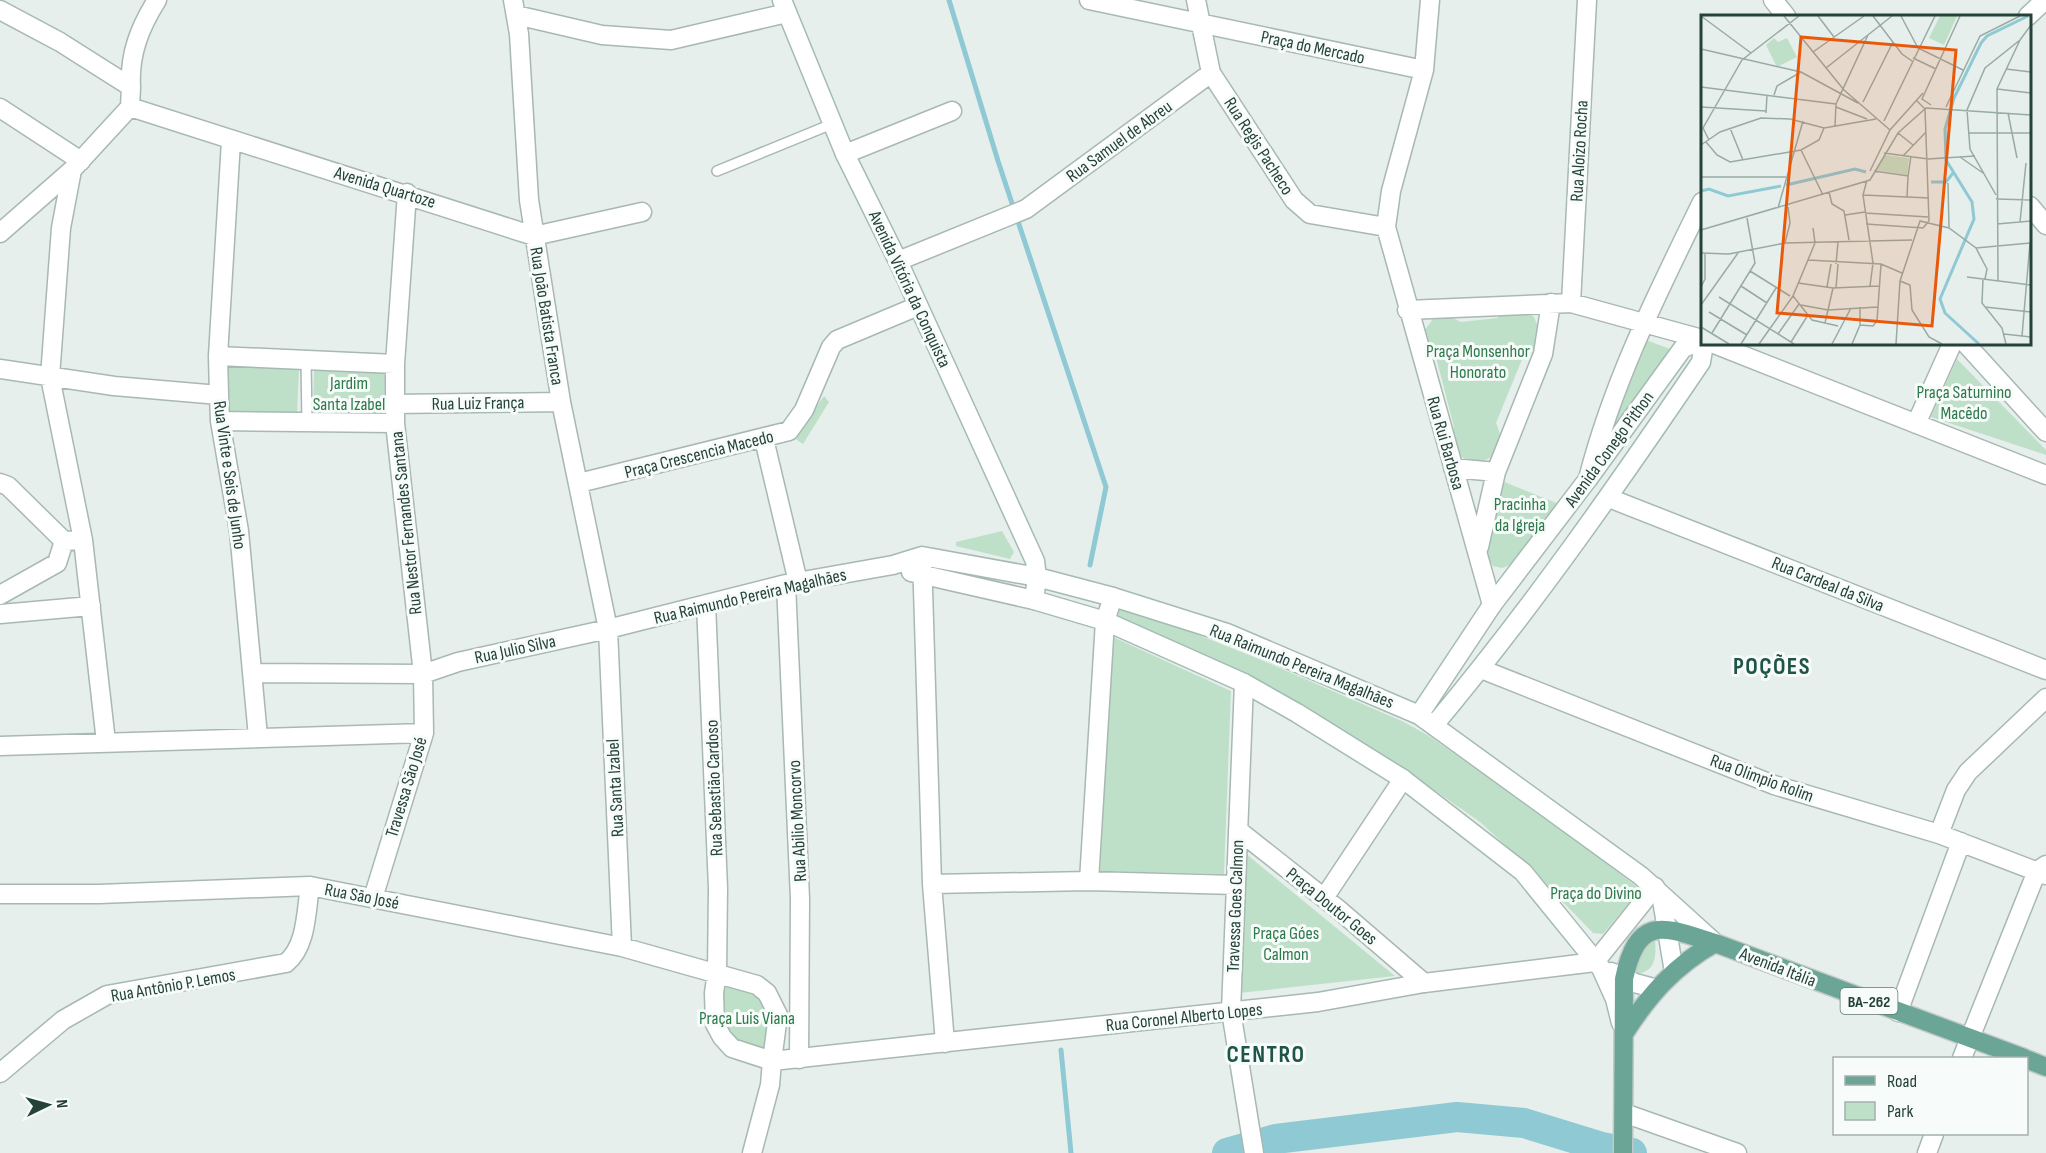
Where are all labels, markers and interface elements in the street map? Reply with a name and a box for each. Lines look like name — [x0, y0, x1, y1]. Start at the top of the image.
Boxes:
inset map — [1701, 15, 2031, 345]
street label: Praça do Mercado — [1259, 26, 1367, 69]
street label: Rua Regis Pacheco — [1219, 94, 1298, 199]
street label: Rua Samuel de Abreu — [1062, 96, 1176, 187]
street label: Rua Aloizo Rocha — [1566, 100, 1593, 202]
street label: Avenida Quartoze — [331, 162, 438, 213]
street label: Avenida Vitória da Conquista — [864, 207, 955, 371]
street label: Rua João Batista Franca — [525, 245, 568, 387]
park label: Praça Monsenhor Honorato — [1426, 341, 1530, 383]
park label: Jardim Santa Izabel — [313, 373, 385, 415]
park label: Praça Saturnino Macêdo — [1916, 382, 2012, 424]
street label: Avenida Conego Pithon — [1560, 387, 1658, 512]
street label: Rua Luiz França — [431, 392, 525, 415]
street label: Rua Rui Barbosa — [1422, 394, 1469, 492]
street label: Rua Vinte e Seis de Junho — [209, 399, 250, 551]
street label: Praça Crescencia Macedo — [622, 426, 776, 483]
street label: Rua Nestor Fernandes Santana — [386, 430, 427, 616]
park label: Pracinha da Igreja — [1494, 494, 1546, 536]
street label: Rua Cardeal da Silva — [1769, 552, 1887, 617]
street label: Rua Raimundo Pereira Magalhães — [652, 564, 848, 629]
street label: Rua Raimundo Pereira Magalhães — [1207, 620, 1397, 713]
street label: Rua Julio Silva — [473, 631, 558, 668]
district label: POÇÕES — [1733, 652, 1811, 681]
street label: Rua Sebastião Cardoso — [702, 719, 727, 857]
street label: Travessa São José — [381, 734, 432, 840]
street label: Rua Santa Izabel — [602, 738, 629, 838]
street label: Rua Olimpio Rolim — [1707, 750, 1816, 807]
street label: Rua Abilio Moncorvo — [784, 760, 811, 882]
street label: Travessa Goes Calmon — [1223, 839, 1248, 973]
street label: Praça Doutor Goes — [1282, 863, 1381, 949]
street label: Rua São José — [323, 879, 401, 914]
park label: Praça do Divino — [1550, 883, 1642, 904]
park label: Praça Góes Calmon — [1253, 923, 1319, 965]
street label: Avenida Itália — [1736, 943, 1819, 992]
street label: Rua Antônio P. Lemos — [109, 964, 237, 1007]
road number: BA-262 — [1840, 988, 1898, 1014]
street label: Rua Coronel Alberto Lopes — [1105, 999, 1263, 1036]
park label: Praça Luis Viana — [699, 1008, 795, 1029]
district label: CENTRO — [1226, 1040, 1306, 1069]
legend — [1833, 1057, 2028, 1135]
text: Road — [1887, 1071, 1917, 1092]
north arrow — [18, 1075, 78, 1135]
text: N — [52, 1099, 71, 1109]
text: Park — [1887, 1101, 1913, 1122]

